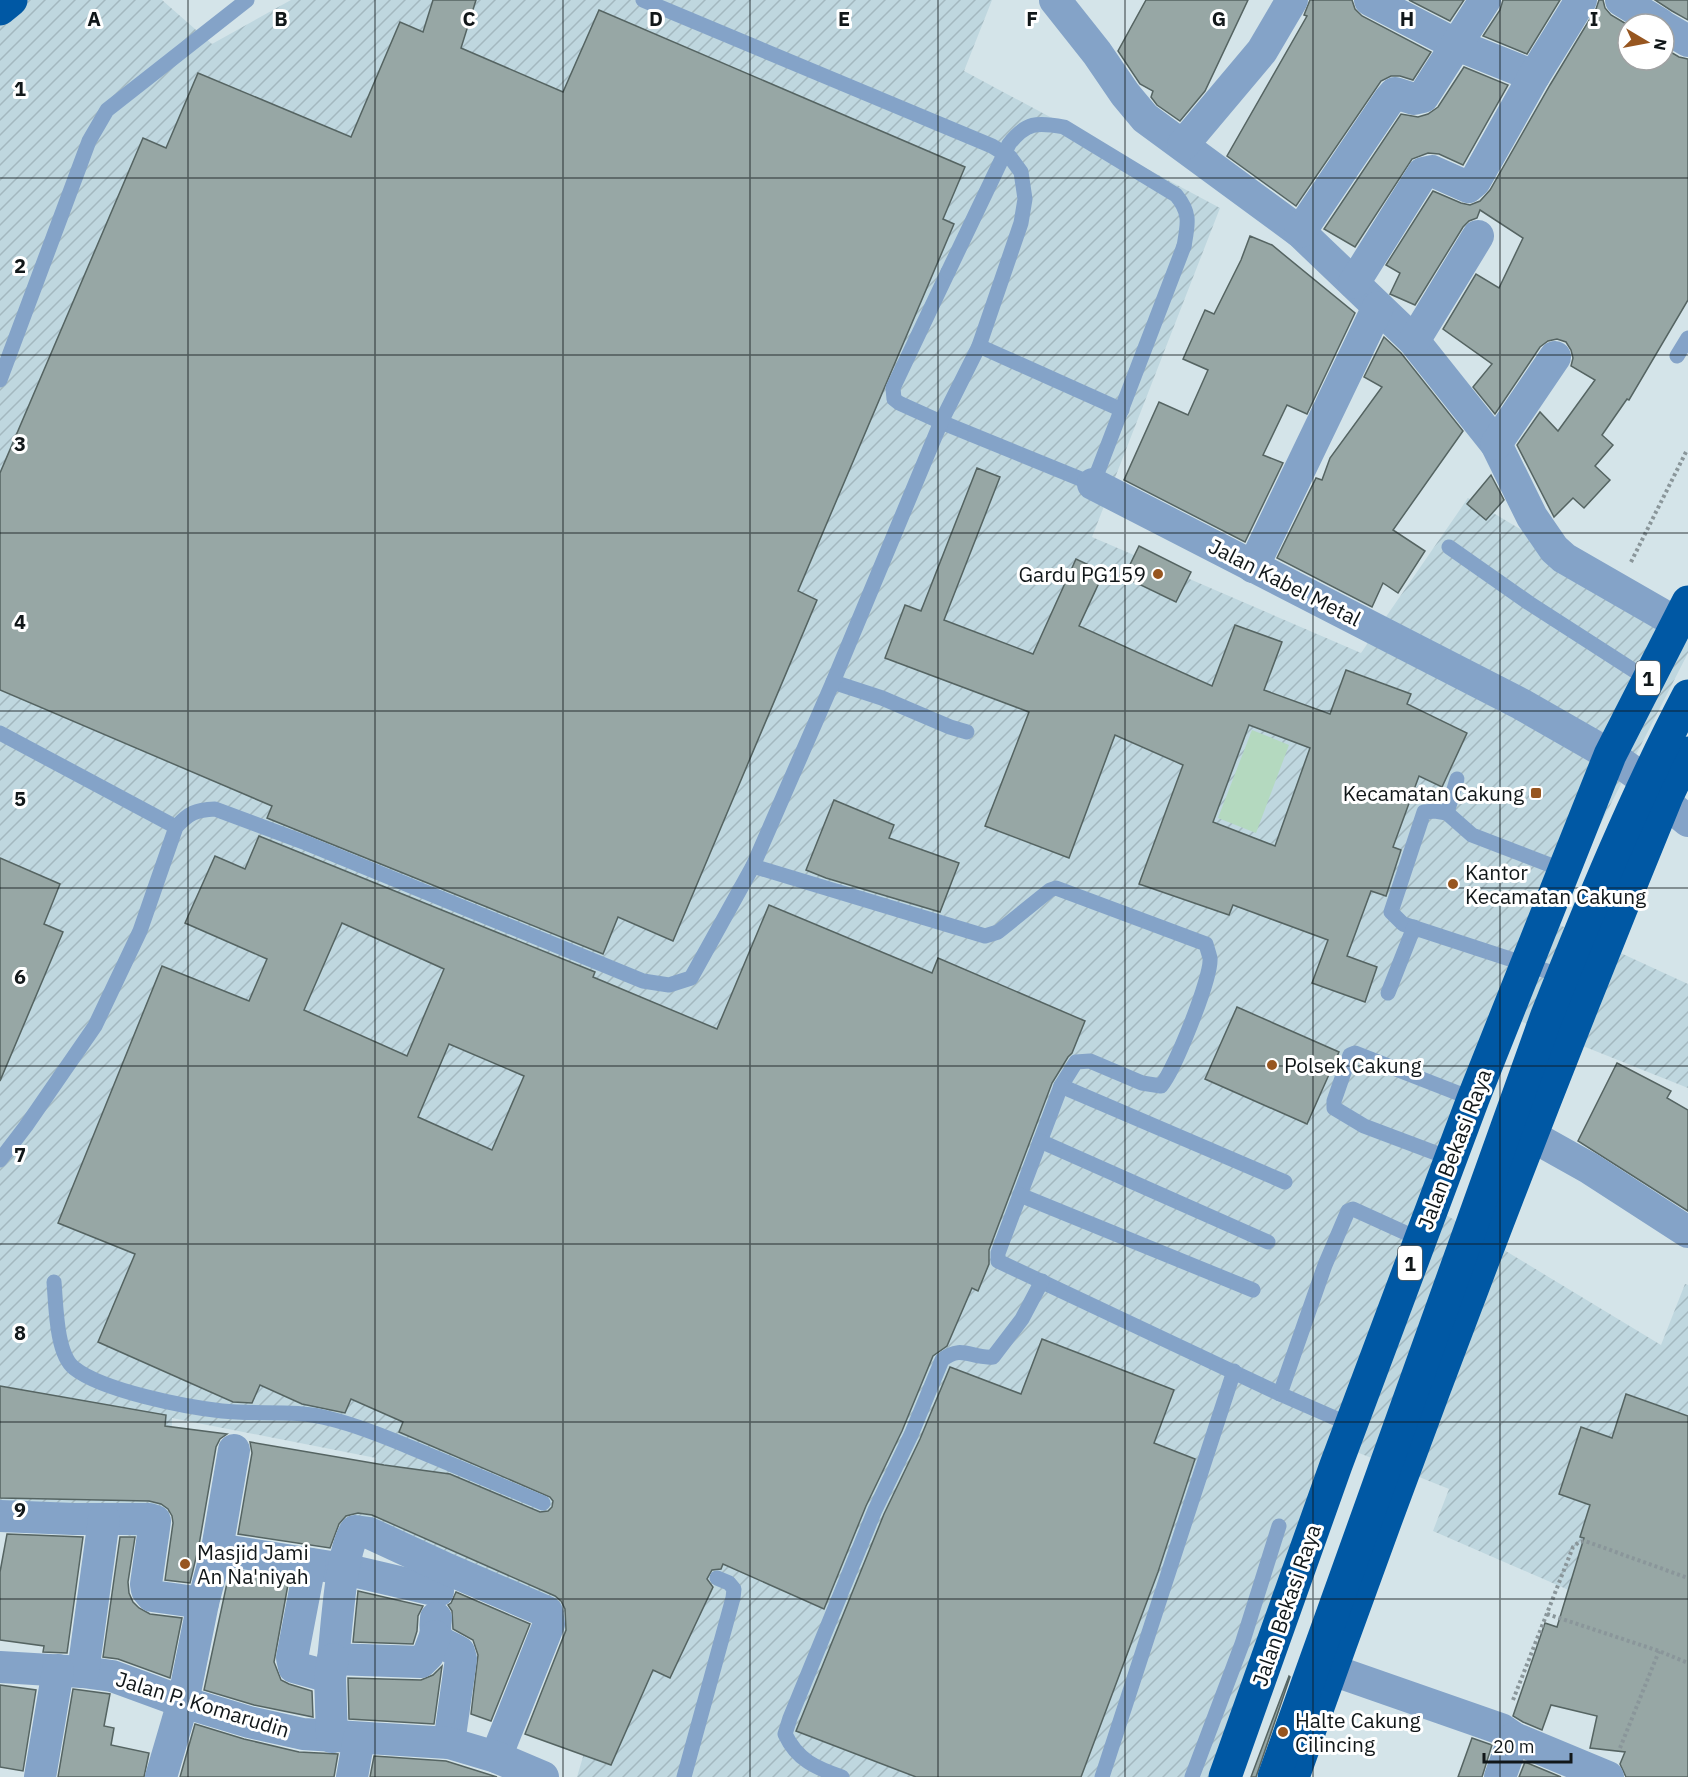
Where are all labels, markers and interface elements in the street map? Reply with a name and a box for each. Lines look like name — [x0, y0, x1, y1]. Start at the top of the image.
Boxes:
text: A — [87, 5, 101, 32]
text: B — [274, 5, 288, 32]
text: C — [462, 5, 476, 32]
text: D — [649, 5, 663, 32]
text: E — [838, 5, 850, 32]
text: F — [1026, 5, 1038, 32]
text: G — [1212, 5, 1226, 32]
text: H — [1400, 5, 1414, 32]
text: I — [1590, 5, 1598, 32]
north arrow — [1616, 12, 1676, 72]
text: N — [1650, 37, 1672, 52]
text: 1 — [14, 75, 26, 102]
text: 2 — [14, 252, 26, 279]
text: 3 — [14, 430, 26, 457]
street label: Jalan Kabel Metal — [1204, 532, 1366, 633]
place label: Gardu PG159 — [1018, 560, 1146, 588]
marker: Gardu PG159 — [1151, 567, 1165, 581]
text: 4 — [14, 608, 26, 635]
road number: 1 — [1636, 661, 1660, 695]
place label: Kecamatan Cakung — [1343, 779, 1524, 807]
text: 5 — [14, 785, 26, 812]
marker: Kecamatan Cakung — [1529, 786, 1543, 800]
place label: Kantor Kecamatan Cakung — [1465, 858, 1646, 910]
marker: Kantor Kecamatan Cakung — [1446, 877, 1460, 891]
text: 6 — [14, 963, 26, 990]
place label: Polsek Cakung — [1284, 1051, 1422, 1079]
marker: Polsek Cakung — [1265, 1058, 1279, 1072]
street label: Jalan Bekasi Raya — [1411, 1065, 1497, 1233]
text: 7 — [14, 1141, 26, 1168]
road number: 1 — [1398, 1246, 1422, 1280]
text: 8 — [14, 1319, 26, 1346]
text: 9 — [14, 1496, 26, 1523]
street label: Jalan Bekasi Raya — [1245, 1520, 1327, 1690]
place label: Masjid Jami An Na'niyah — [197, 1538, 309, 1590]
marker: Masjid Jami An Na'niyah — [178, 1557, 192, 1571]
street label: Jalan P. Komarudin — [113, 1664, 293, 1744]
place label: Halte Cakung Cilincing — [1295, 1706, 1421, 1758]
marker: Halte Cakung Cilincing — [1276, 1725, 1290, 1739]
scale bar — [1484, 1726, 1571, 1764]
text: 20 m — [1493, 1735, 1535, 1758]

